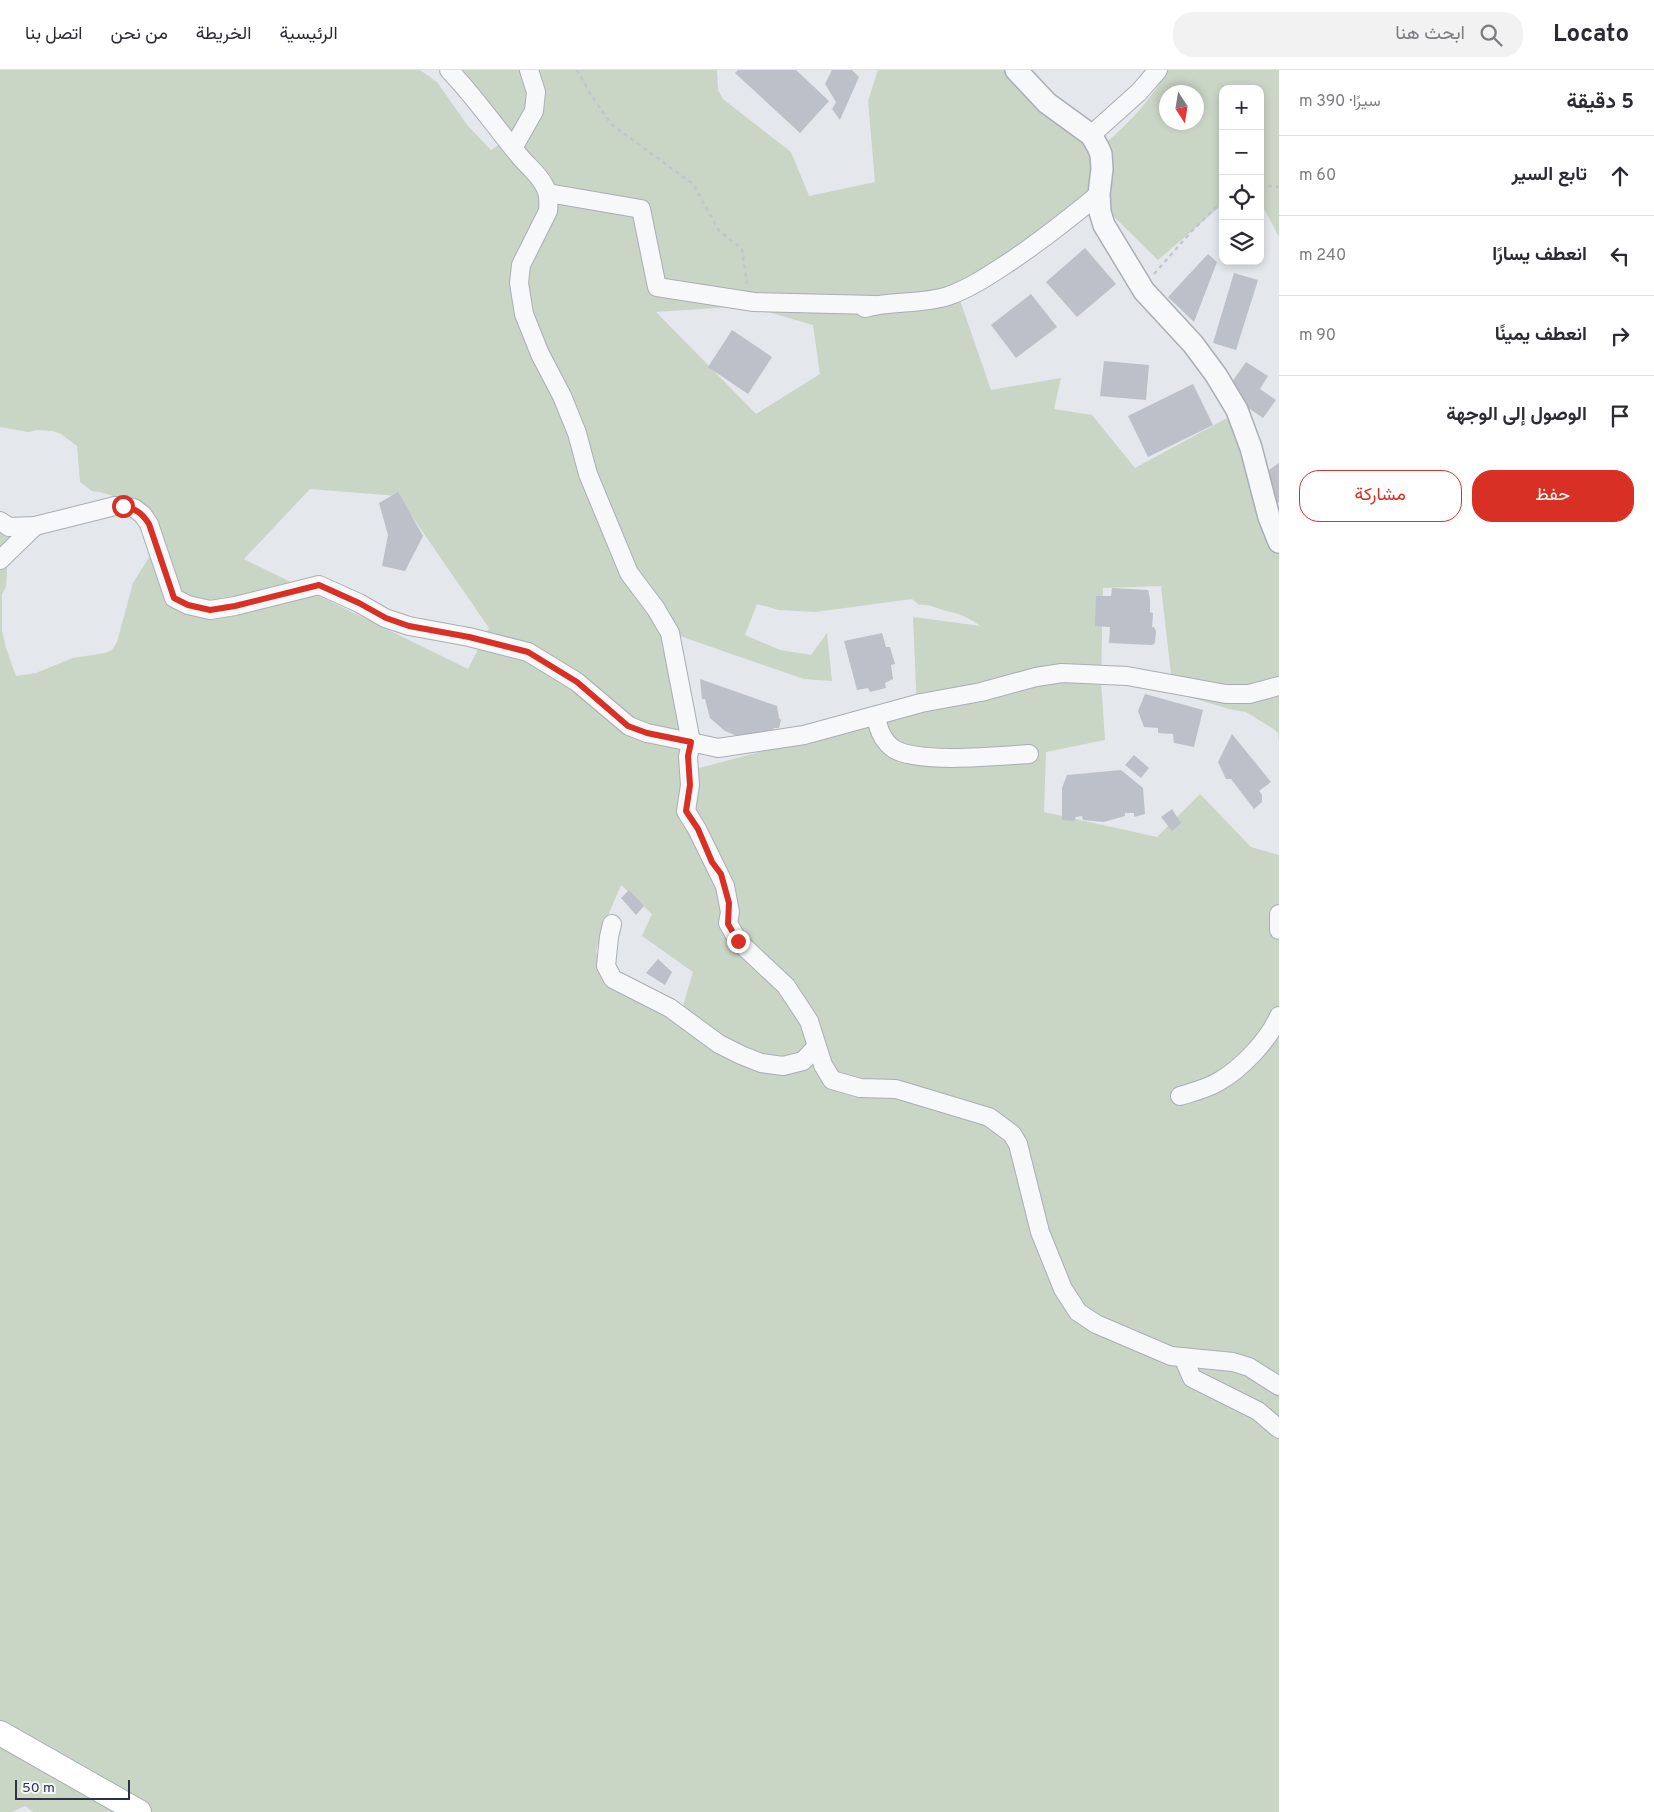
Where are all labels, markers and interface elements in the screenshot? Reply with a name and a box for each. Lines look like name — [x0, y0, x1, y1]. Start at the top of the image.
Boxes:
search box — [1173, 12, 1523, 57]
text: Locato — [1553, 20, 1629, 50]
icon: search — [1477, 21, 1505, 49]
text: ابحث هنا — [1395, 22, 1465, 46]
text: اتصل بنا — [25, 23, 83, 46]
text: من نحن — [111, 23, 168, 46]
text: الخريطة — [196, 23, 251, 46]
text: الرئيسية — [279, 23, 338, 46]
north arrow — [1159, 85, 1204, 130]
map controls — [1219, 85, 1264, 265]
button: + — [1219, 85, 1264, 130]
text: 5 دقيقة — [1566, 89, 1634, 116]
text: سيرًا · 390 m — [1299, 92, 1381, 112]
button: − — [1219, 130, 1264, 175]
icon: ahead — [1606, 162, 1634, 190]
text: تابع السير — [1511, 163, 1587, 187]
text: 60 m — [1299, 166, 1336, 186]
button: locate — [1219, 175, 1264, 220]
button: layers — [1219, 220, 1264, 265]
icon: left — [1606, 242, 1634, 270]
text: انعطف يسارًا — [1492, 243, 1587, 267]
text: 240 m — [1299, 246, 1346, 266]
icon: right — [1606, 322, 1634, 350]
text: انعطف يمينًا — [1495, 323, 1587, 347]
text: 90 m — [1299, 326, 1336, 346]
icon: arrive — [1606, 402, 1634, 430]
text: الوصول إلى الوجهة — [1446, 403, 1587, 427]
button: مشاركة — [1299, 470, 1462, 522]
button: حفظ — [1472, 470, 1634, 522]
route start — [112, 495, 135, 518]
route end — [727, 930, 750, 953]
scale bar — [15, 1777, 130, 1800]
text: 50 m — [22, 1780, 55, 1797]

